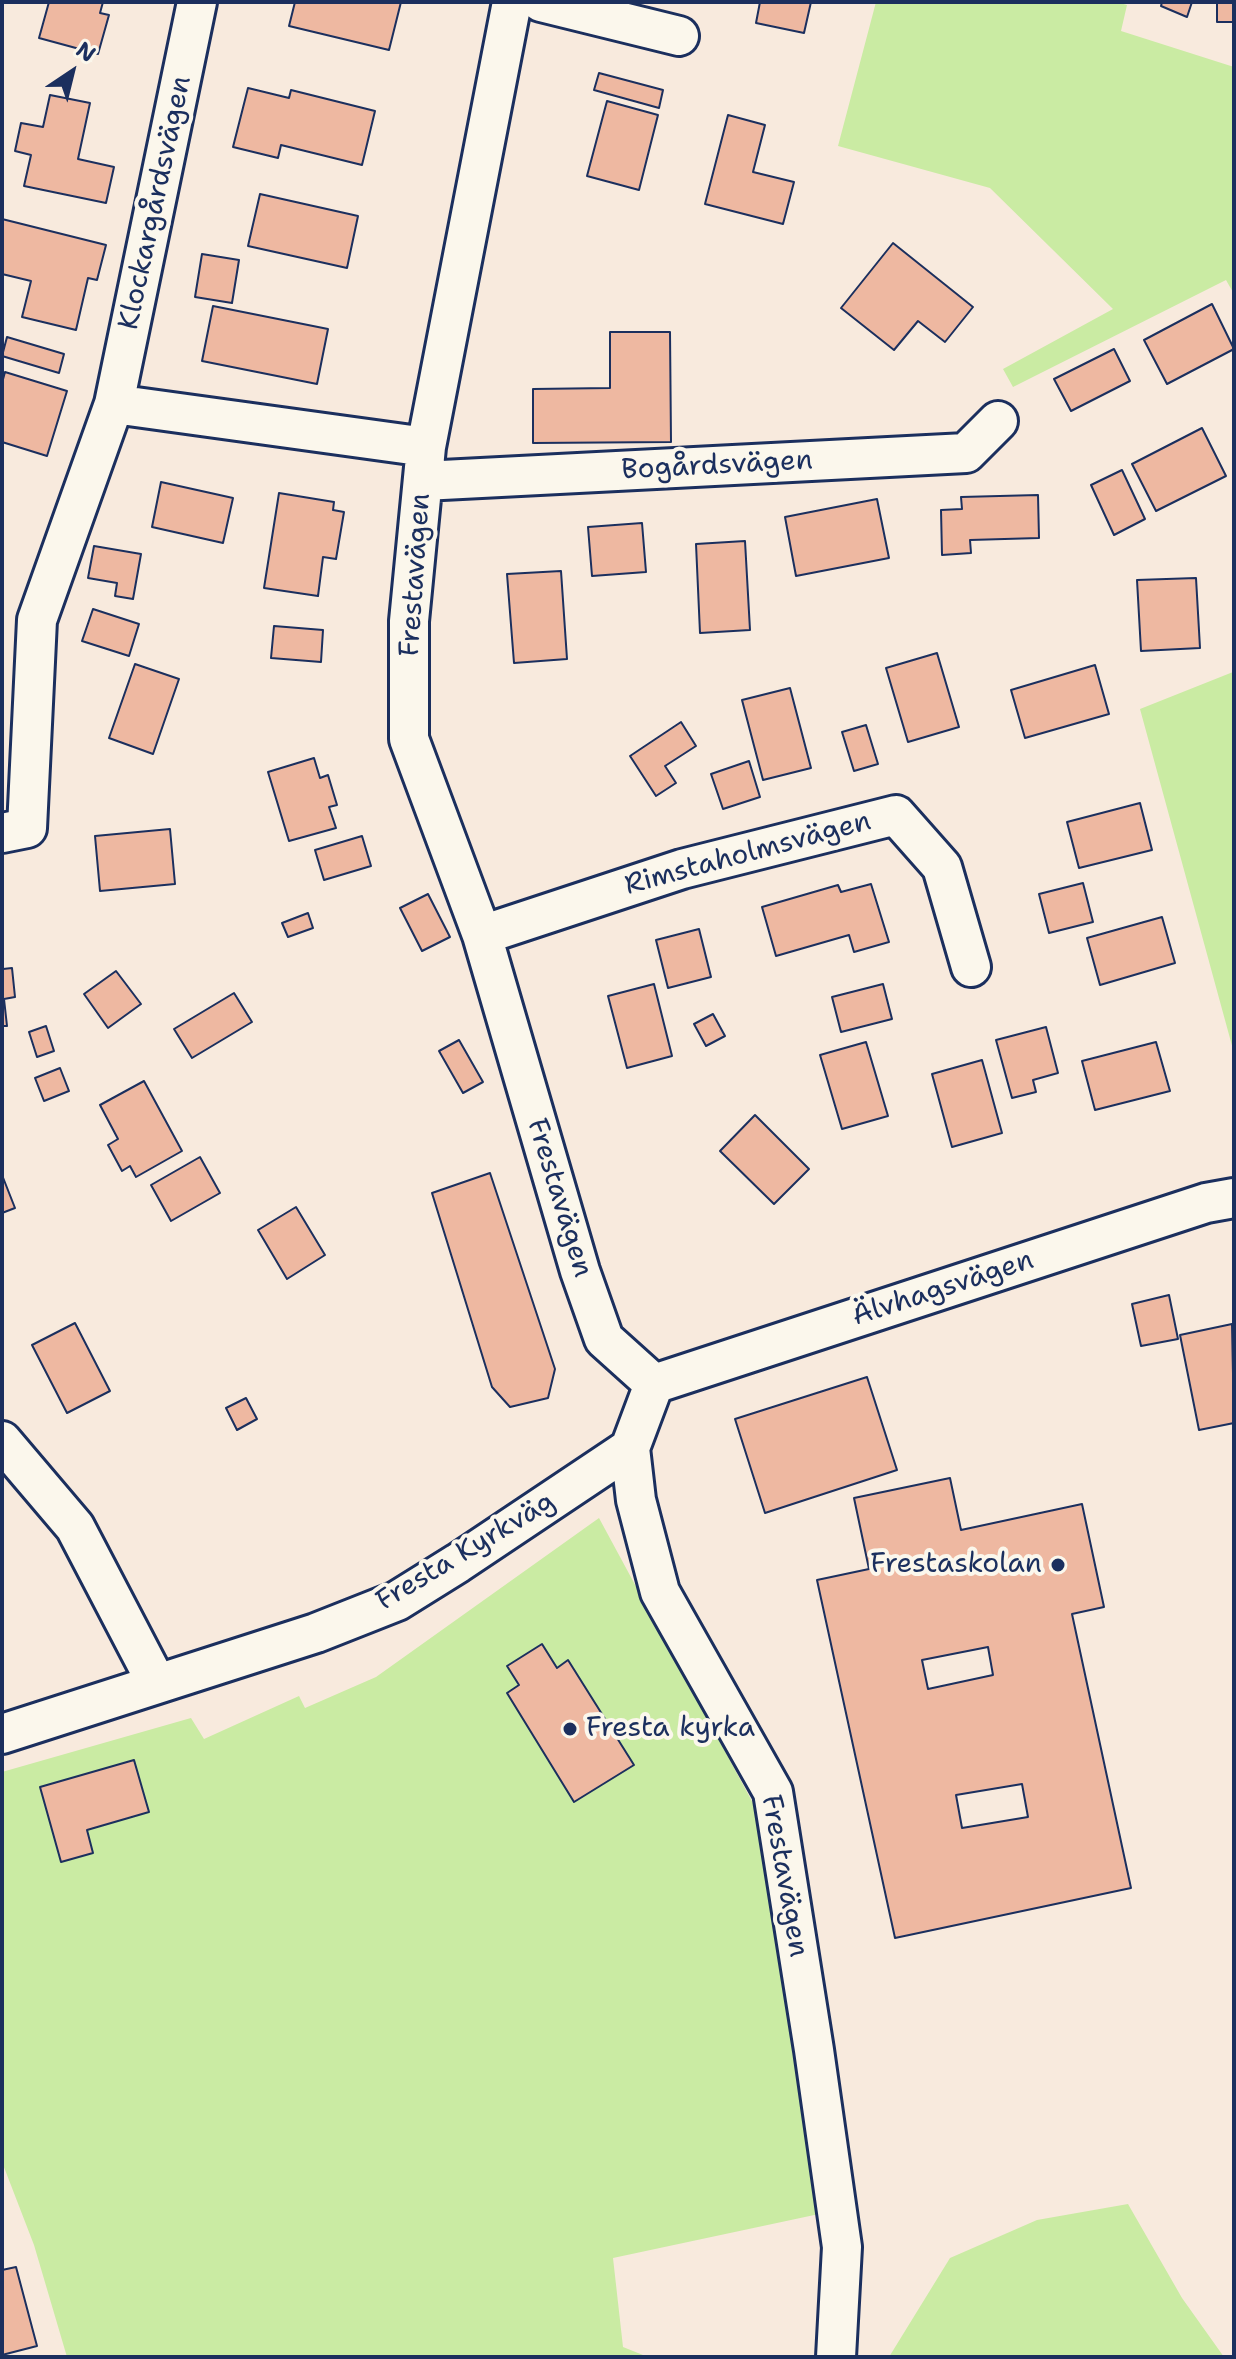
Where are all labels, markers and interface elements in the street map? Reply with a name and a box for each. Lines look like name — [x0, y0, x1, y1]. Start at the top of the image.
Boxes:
north arrow — [32, 32, 112, 112]
text: N — [71, 35, 102, 69]
street label: Klockargårdsvägen — [113, 73, 199, 333]
street label: Bogårdsvägen — [620, 444, 814, 488]
street label: Frestavägen — [394, 492, 438, 658]
street label: Rimstaholmsvägen — [621, 805, 875, 903]
street label: Frestavägen — [519, 1115, 599, 1281]
street label: Älvhagsvägen — [848, 1244, 1038, 1334]
street label: Fresta Kyrkväg — [371, 1485, 561, 1619]
place label: Frestaskolan — [870, 1548, 1042, 1582]
marker: Frestaskolan — [1049, 1556, 1067, 1574]
place label: Fresta kyrka — [586, 1712, 755, 1746]
marker: Fresta kyrka — [561, 1720, 579, 1738]
street label: Frestavägen — [753, 1792, 815, 1960]

